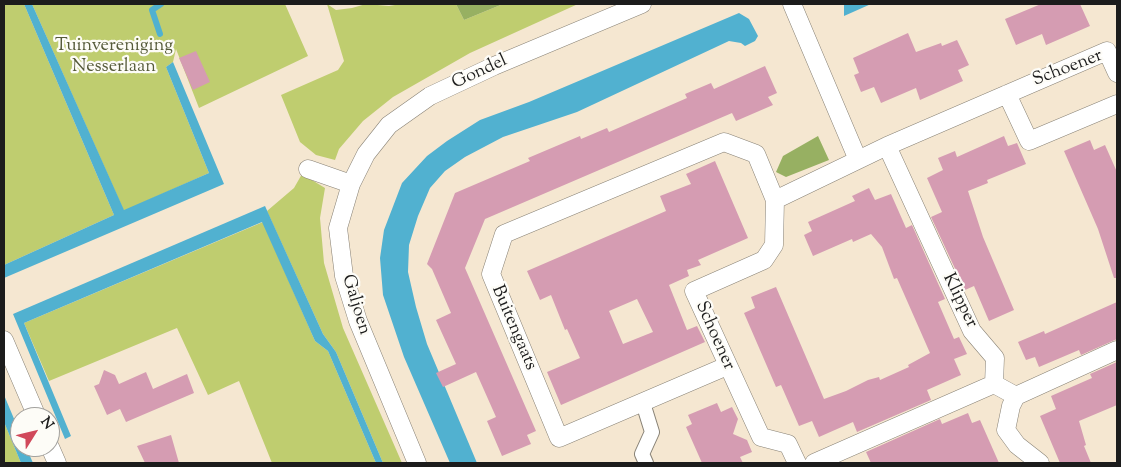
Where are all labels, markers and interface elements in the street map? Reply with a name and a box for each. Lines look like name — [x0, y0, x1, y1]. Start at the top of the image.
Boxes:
park label: Tuinvereniging Nesserlaan — [55, 36, 173, 78]
street label: Schoener — [1030, 46, 1106, 92]
street label: Gondel — [449, 51, 511, 95]
street label: Klipper — [937, 270, 981, 332]
street label: Galjoen — [336, 272, 374, 338]
street label: Buitengaats — [485, 282, 541, 374]
street label: Schoener — [689, 298, 739, 374]
north arrow — [10, 407, 60, 457]
text: N — [35, 413, 58, 434]

